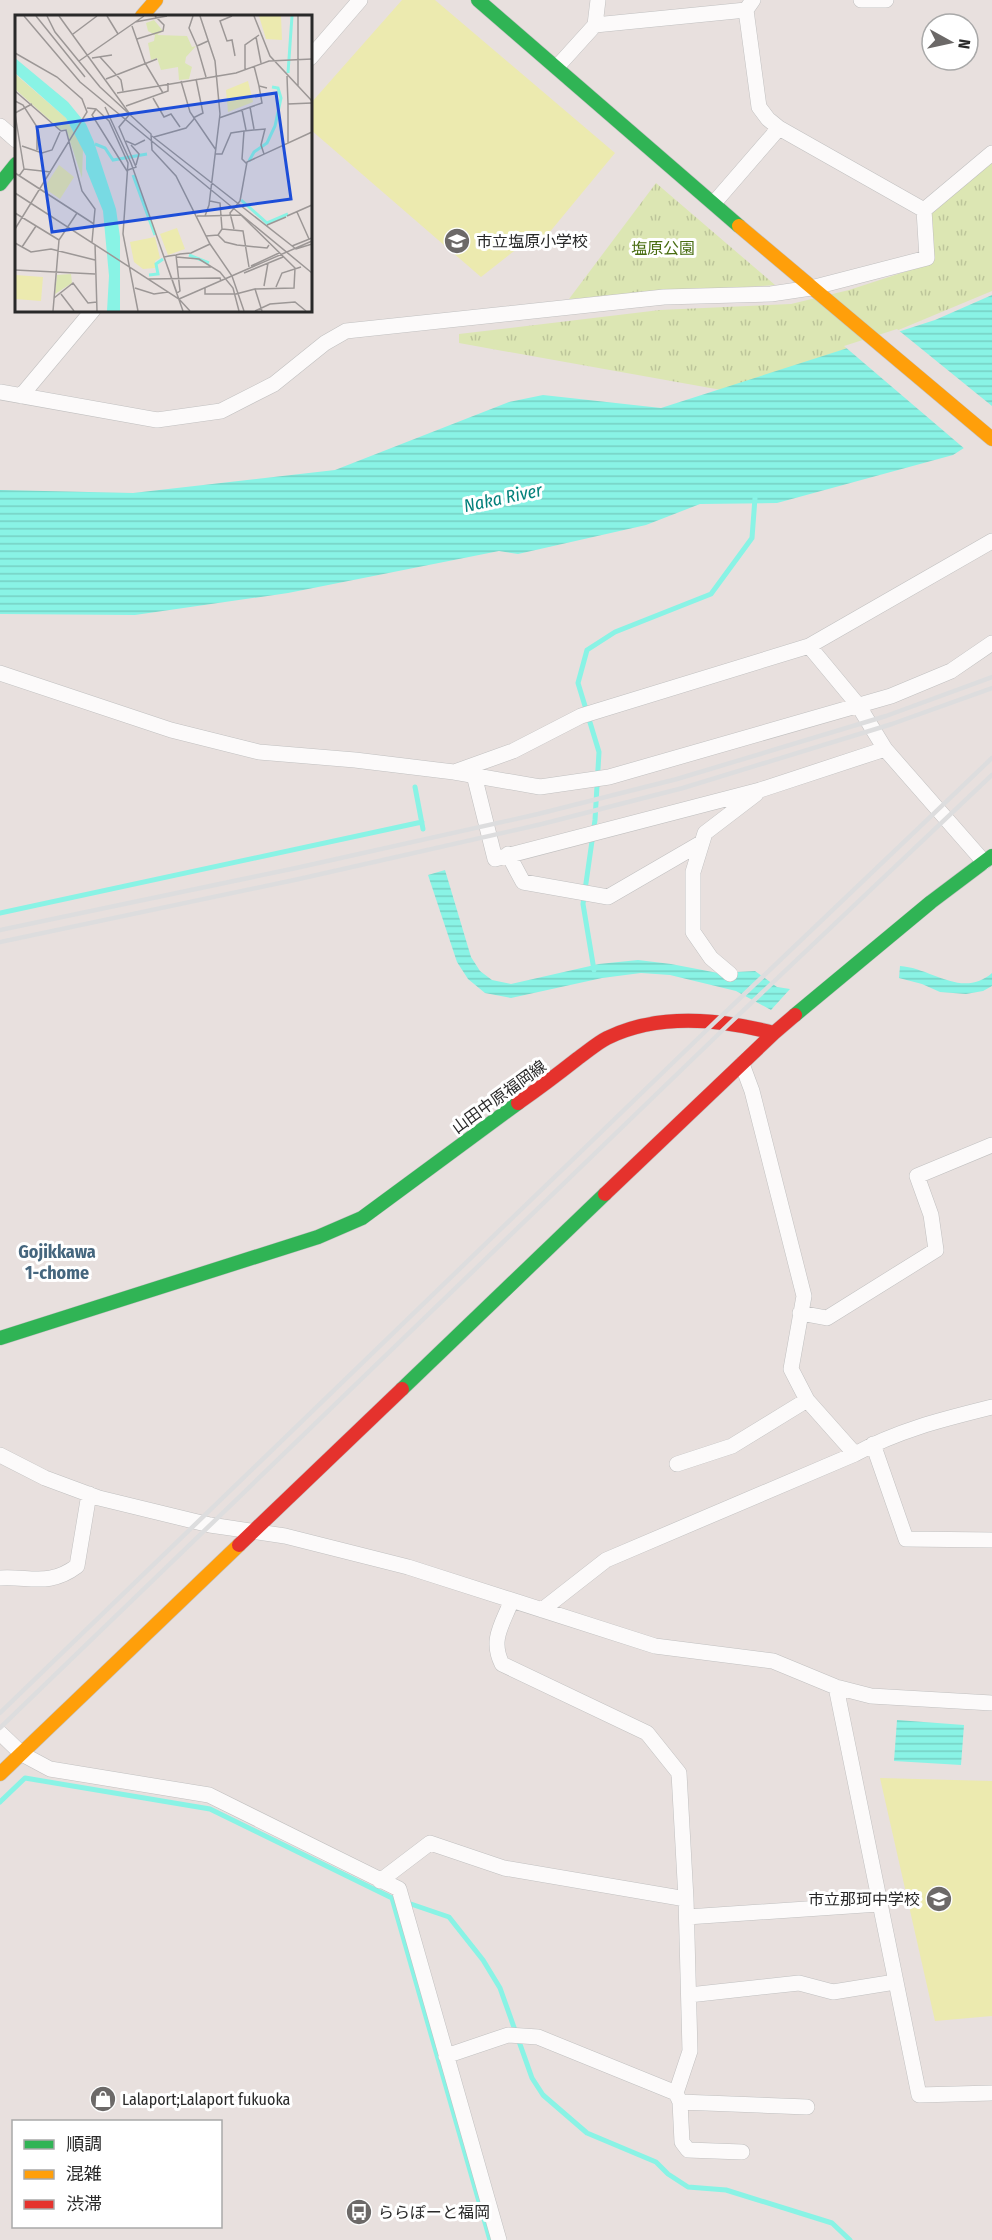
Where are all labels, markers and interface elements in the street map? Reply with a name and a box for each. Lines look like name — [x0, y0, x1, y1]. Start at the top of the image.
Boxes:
north arrow — [920, 12, 980, 72]
inset map — [15, 15, 312, 312]
text: N — [954, 38, 974, 50]
school or university icon: 市立塩原小学校 — [442, 226, 472, 256]
place label: 市立塩原小学校 — [476, 232, 588, 251]
park label: 塩原公園 — [631, 239, 695, 258]
water label: Naka River — [462, 479, 545, 517]
street label: 山田中原福岡線 — [448, 1056, 550, 1138]
district label: Gojikkawa 1-chome — [18, 1241, 96, 1284]
school or university icon: 市立那珂中学校 — [924, 1884, 954, 1914]
place label: 市立那珂中学校 — [808, 1890, 920, 1909]
shop icon: Lalaport;Lalaport fukuoka — [88, 2084, 118, 2114]
place label: Lalaport;Lalaport fukuoka — [122, 2090, 291, 2109]
legend — [12, 2120, 222, 2228]
text: 順調 — [66, 2133, 102, 2155]
text: 混雑 — [66, 2163, 102, 2185]
text: 渋滞 — [66, 2193, 102, 2215]
bus stop icon: ららぽーと福岡 — [344, 2197, 374, 2227]
place label: ららぽーと福岡 — [378, 2203, 490, 2222]

